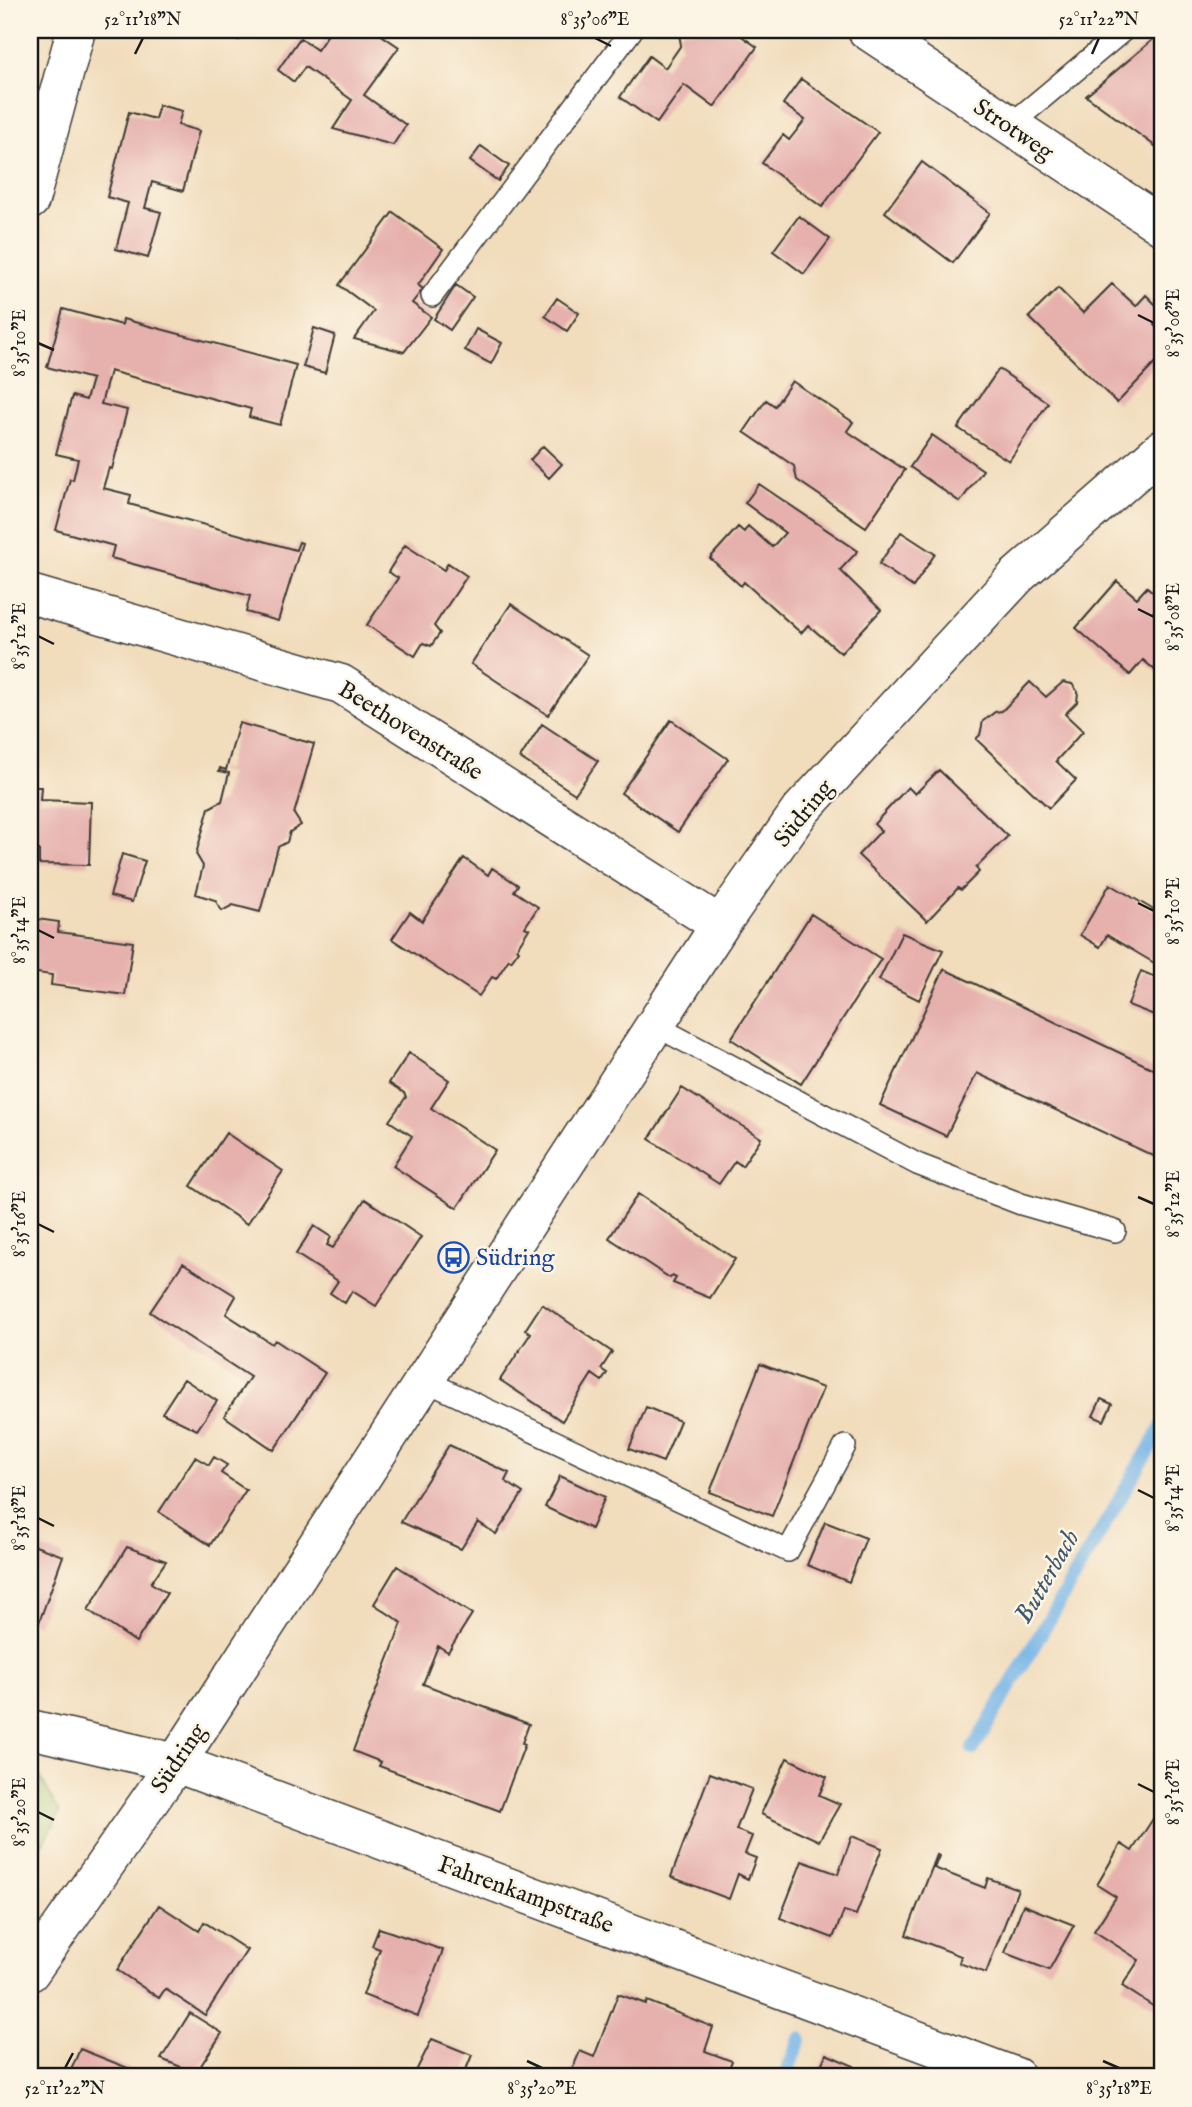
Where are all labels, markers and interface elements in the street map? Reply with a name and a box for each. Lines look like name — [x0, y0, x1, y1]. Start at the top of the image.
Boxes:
text: 52°11'18"N — [104, 9, 182, 32]
text: 8°35'06"E — [561, 9, 629, 32]
text: 52°11'22"N — [1059, 9, 1140, 32]
street label: Strotweg — [967, 92, 1060, 169]
text: 8°35'06"E — [1163, 289, 1186, 357]
text: 8°35'10"E — [9, 309, 32, 377]
text: 8°35'08"E — [1163, 583, 1186, 651]
text: 8°35'12"E — [9, 602, 32, 670]
street label: Beethovenstraße — [332, 674, 488, 788]
street label: Südring — [767, 773, 842, 854]
text: 8°35'10"E — [1163, 877, 1186, 945]
text: 8°35'14"E — [9, 896, 32, 964]
text: 8°35'12"E — [1163, 1170, 1186, 1238]
text: 8°35'16"E — [9, 1191, 32, 1257]
bus stop icon: Südring — [436, 1240, 470, 1274]
place label: Südring — [476, 1243, 556, 1274]
text: 8°35'14"E — [1163, 1464, 1186, 1532]
text: 8°35'18"E — [9, 1485, 32, 1551]
water label: Butterbach — [1007, 1524, 1087, 1630]
street label: Südring — [144, 1717, 215, 1800]
text: 8°35'16"E — [1163, 1759, 1186, 1825]
text: 8°35'20"E — [9, 1777, 32, 1847]
street label: Fahrenkampstraße — [433, 1849, 618, 1942]
text: 52°11'22"N — [25, 2078, 106, 2101]
text: 8°35'20"E — [507, 2078, 577, 2101]
text: 8°35'18"E — [1086, 2078, 1152, 2101]

